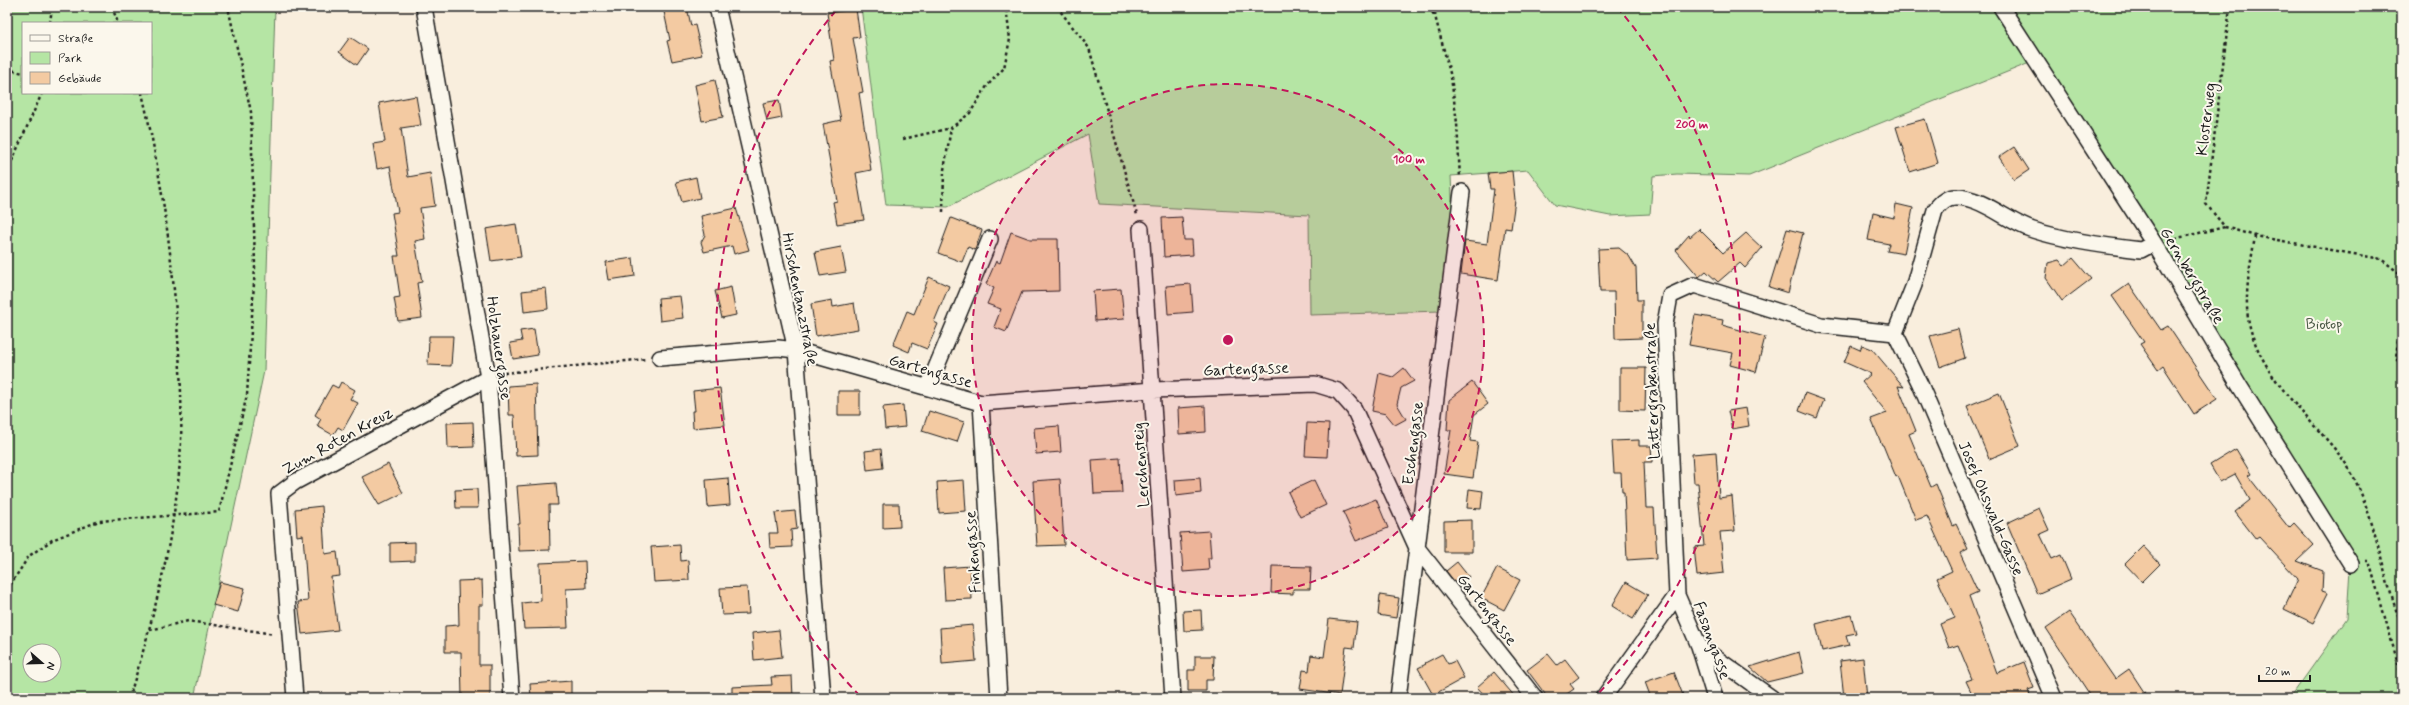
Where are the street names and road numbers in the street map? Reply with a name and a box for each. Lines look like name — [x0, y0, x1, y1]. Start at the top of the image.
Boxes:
street label: Klosterweg — [2192, 81, 2222, 157]
street label: Gernbergstraße — [2154, 223, 2229, 329]
street label: Hirschentanzstraße — [776, 231, 823, 368]
street label: Holzhauergasse — [480, 295, 516, 402]
street label: Lattergrabenstraße — [1640, 322, 1666, 460]
street label: Gartengasse — [886, 350, 975, 394]
street label: Gartengasse — [1203, 358, 1290, 382]
street label: Eschengasse — [1398, 400, 1430, 486]
street label: Zum Roten Kreuz — [279, 402, 397, 480]
street label: Lerchensteig — [1128, 422, 1155, 508]
street label: Josef Ohswald-Gasse — [1953, 438, 2028, 579]
street label: Finkengasse — [960, 510, 988, 594]
street label: Gartengasse — [1451, 570, 1522, 651]
street label: Fasangasse — [1688, 599, 1735, 682]

